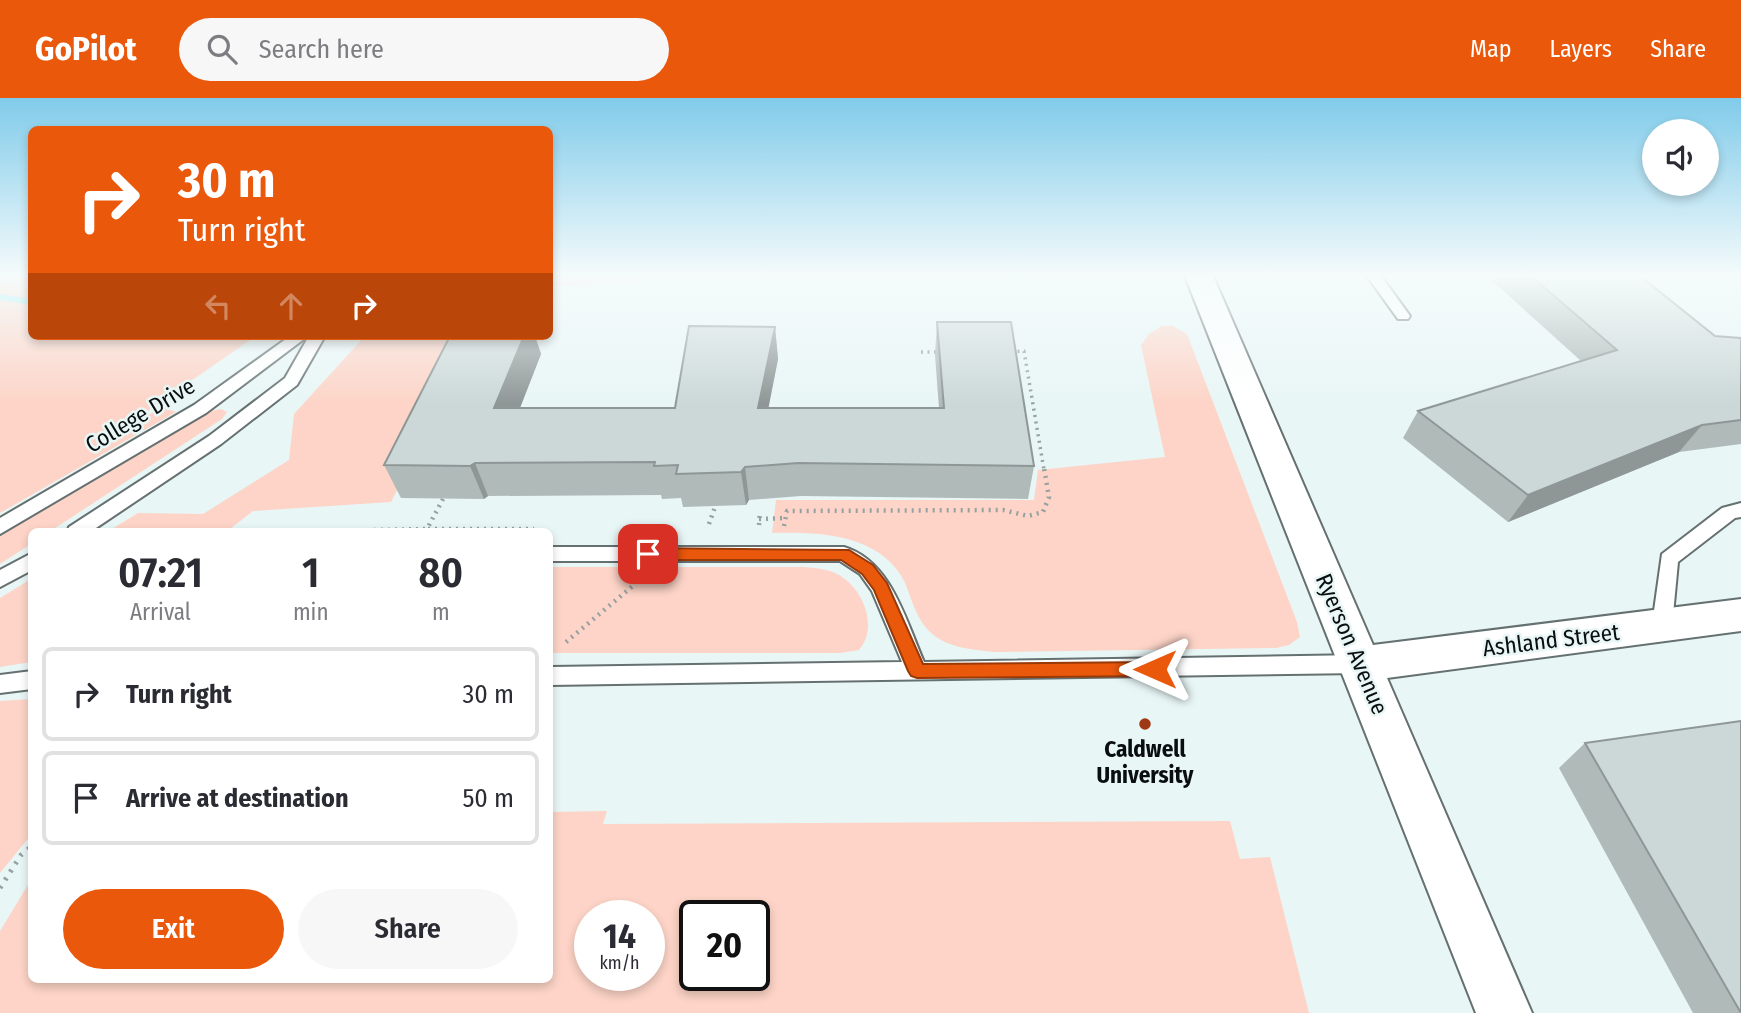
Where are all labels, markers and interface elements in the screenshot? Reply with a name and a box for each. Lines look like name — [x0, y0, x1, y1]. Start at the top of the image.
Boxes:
search box — [179, 18, 669, 81]
text: GoPilot — [35, 29, 137, 69]
icon: search — [203, 30, 241, 68]
text: Search here — [259, 34, 384, 65]
text: Map — [1470, 35, 1512, 63]
text: Layers — [1550, 35, 1612, 63]
text: Share — [1650, 35, 1706, 63]
map controls — [1642, 119, 1719, 196]
button: sound — [1642, 119, 1719, 196]
text: 30 m — [178, 151, 276, 210]
icon: right — [63, 154, 154, 245]
text: Turn right — [178, 211, 305, 249]
icon: left — [199, 287, 237, 325]
icon: ahead — [272, 287, 310, 325]
icon: right — [345, 287, 383, 325]
street label: College Drive — [80, 371, 200, 459]
pin — [618, 524, 678, 584]
icon: arrive — [629, 535, 667, 573]
text: 07:21 — [118, 548, 203, 598]
text: 1 — [302, 548, 319, 598]
text: 80 — [418, 548, 463, 598]
street label: Ryerson Avenue — [1310, 569, 1394, 719]
text: Arrival — [130, 598, 191, 626]
text: min — [293, 598, 329, 626]
text: m — [432, 598, 450, 626]
street label: Ashland Street — [1481, 618, 1622, 662]
position arrow — [1118, 632, 1192, 706]
icon: right — [67, 675, 105, 713]
text: Turn right — [126, 679, 232, 710]
text: 30 m — [463, 679, 514, 710]
marker: Caldwell University — [1137, 716, 1153, 732]
place label: Caldwell University — [1097, 735, 1195, 789]
icon: arrive — [67, 779, 105, 817]
text: Arrive at destination — [126, 783, 349, 814]
text: 50 m — [462, 783, 514, 814]
button: Exit — [63, 889, 284, 969]
button: Share — [298, 889, 518, 969]
speed limit sign: 20 — [679, 900, 770, 991]
text: 14 — [603, 915, 636, 957]
text: km/h — [599, 952, 640, 974]

